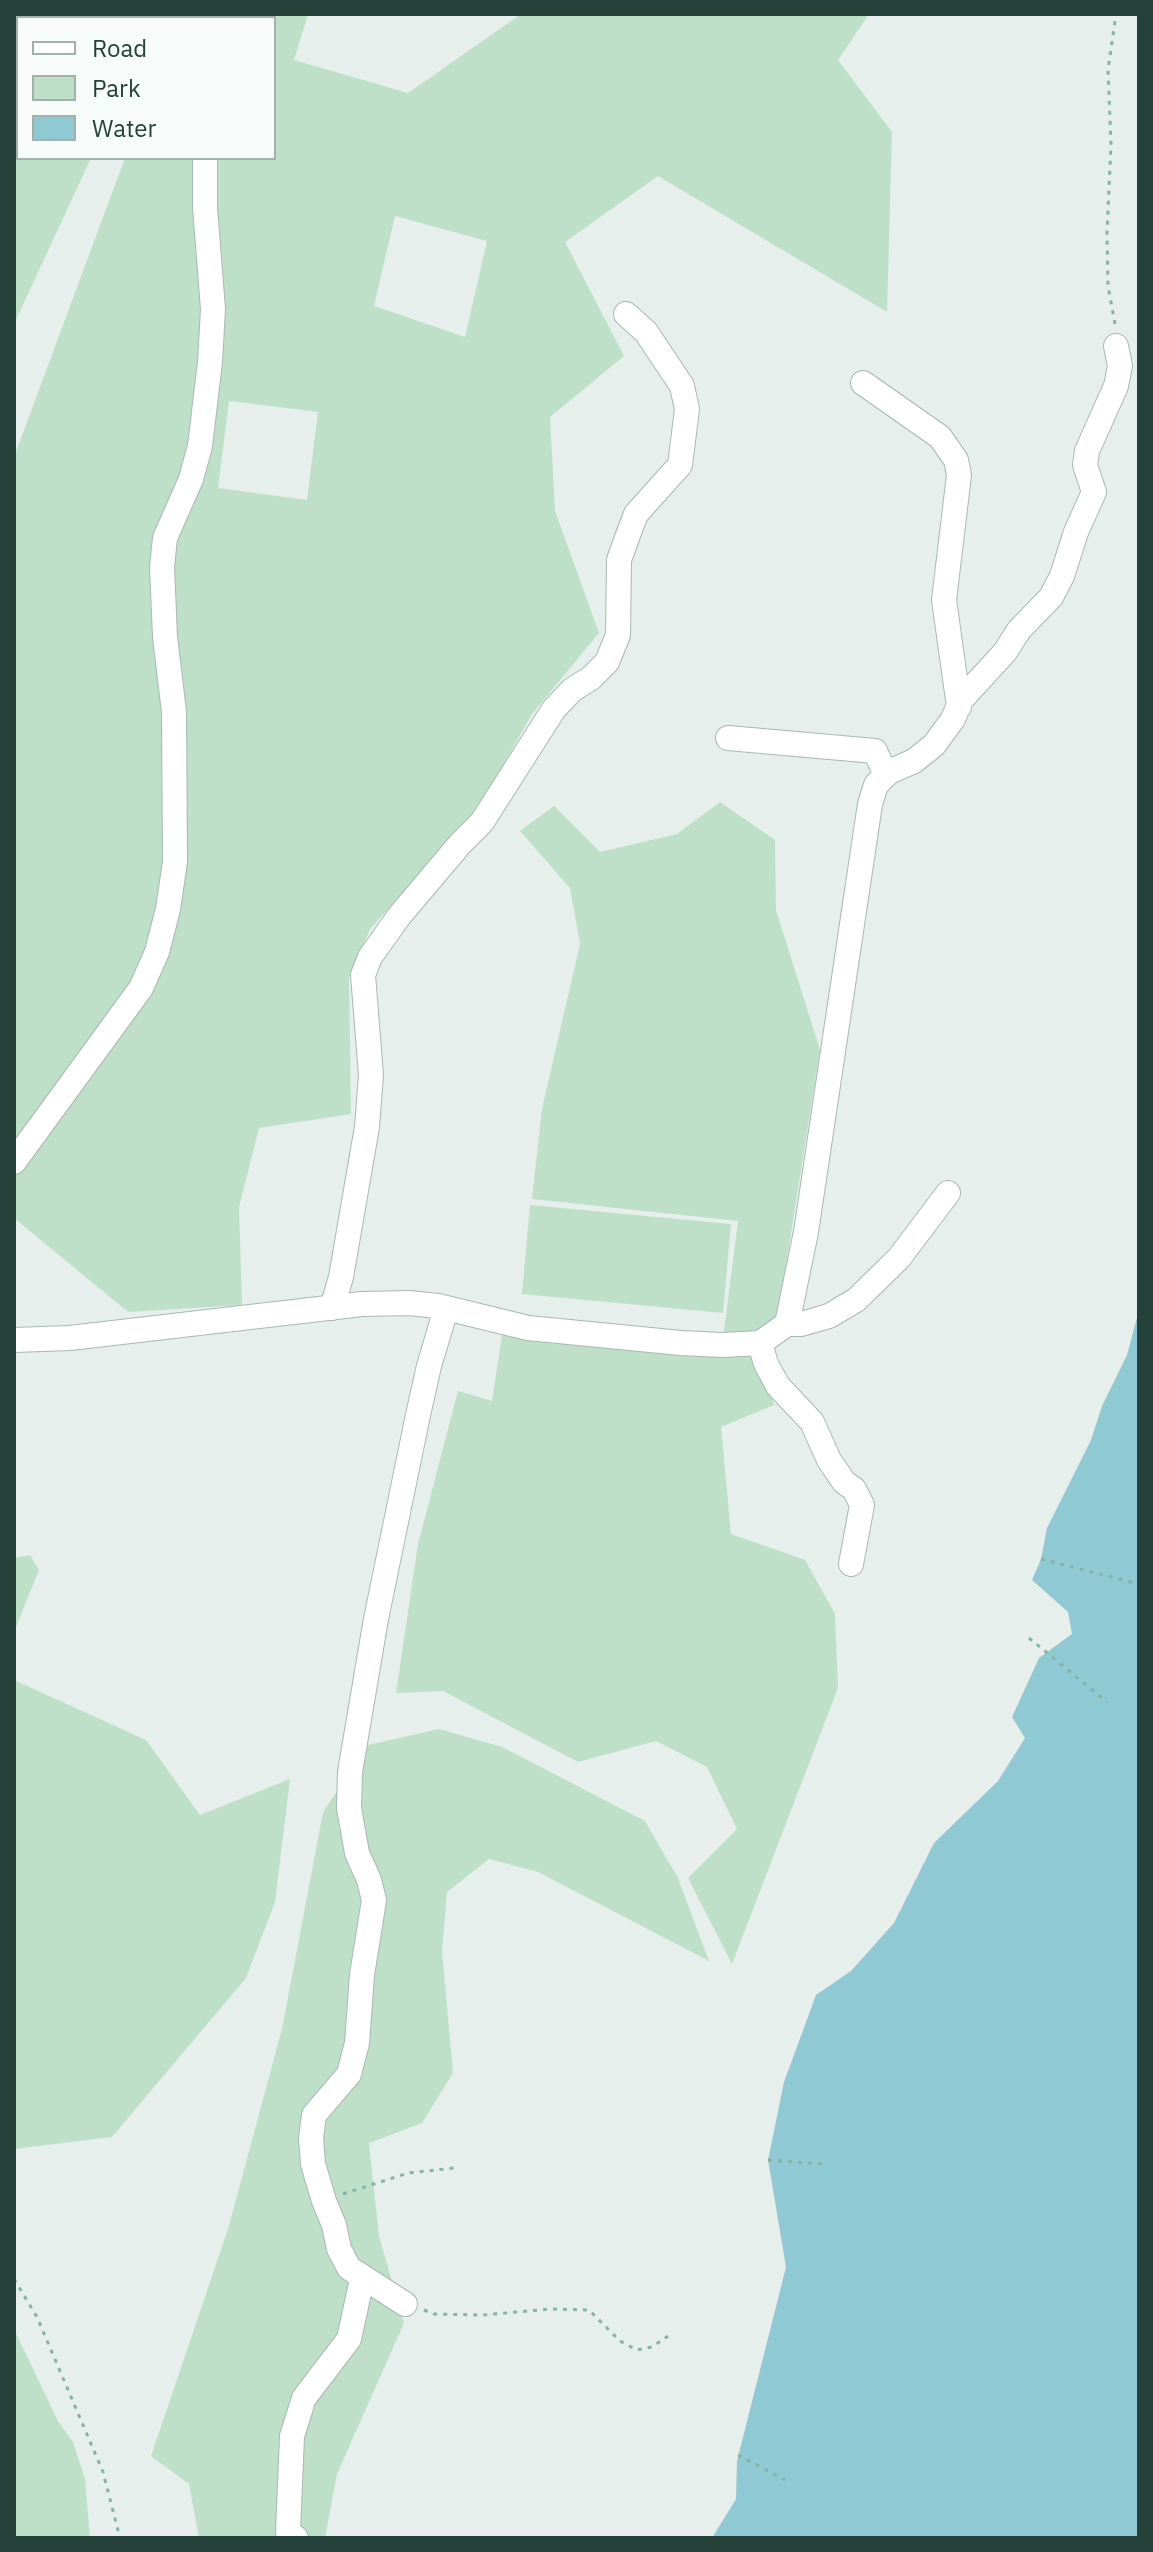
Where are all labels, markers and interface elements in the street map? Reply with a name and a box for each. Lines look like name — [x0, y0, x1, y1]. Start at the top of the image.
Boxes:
legend — [16, 16, 276, 160]
text: Road — [92, 32, 147, 64]
text: Park — [92, 72, 141, 104]
text: Water — [92, 112, 156, 144]

